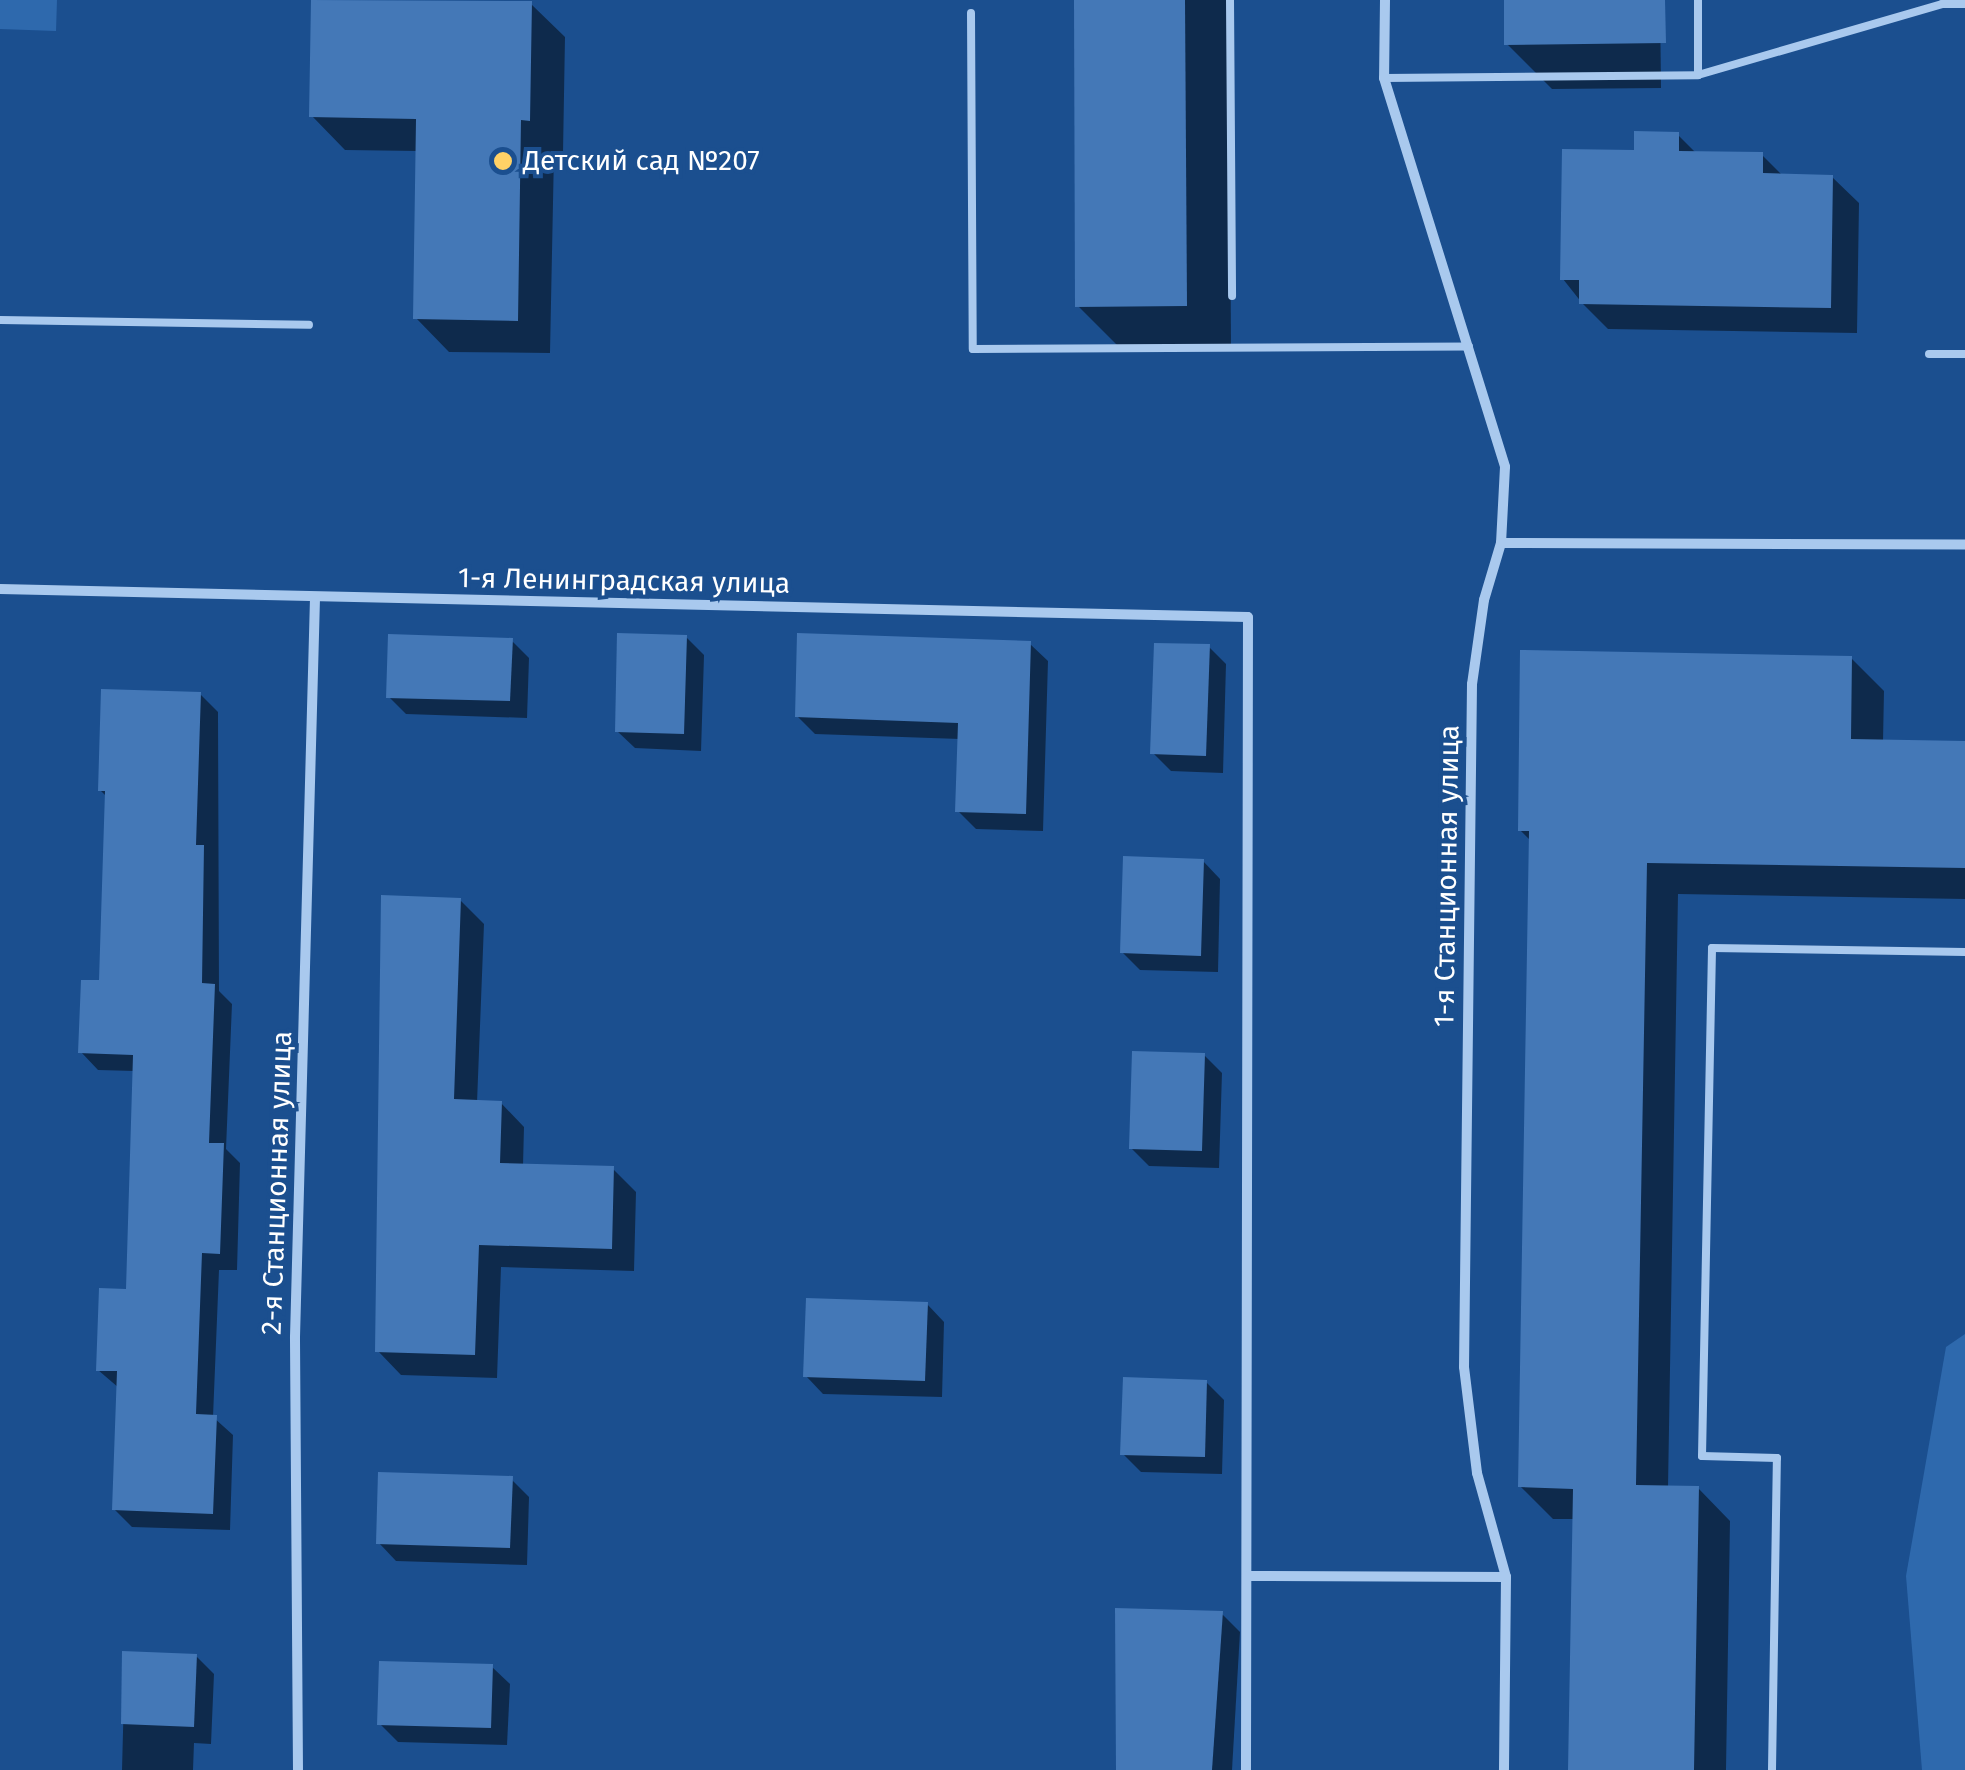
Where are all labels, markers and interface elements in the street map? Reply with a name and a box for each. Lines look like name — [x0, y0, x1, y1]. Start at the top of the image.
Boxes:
place label: Детский сад №207 — [523, 144, 760, 178]
marker: Детский сад №207 — [492, 150, 514, 172]
street label: 1-я Ленинградская улица — [458, 561, 790, 601]
street label: 1-я Станционная улица — [1428, 725, 1466, 1027]
street label: 2-я Станционная улица — [255, 1030, 299, 1336]

